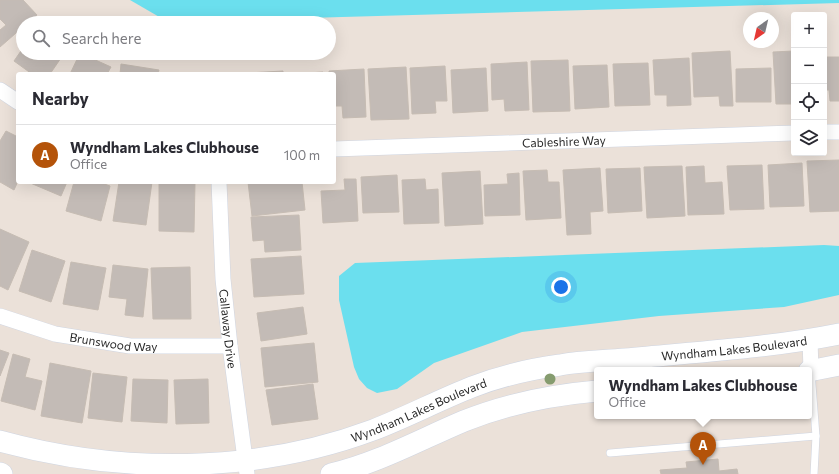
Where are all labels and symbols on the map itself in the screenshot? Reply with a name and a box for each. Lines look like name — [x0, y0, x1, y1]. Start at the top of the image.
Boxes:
north arrow — [743, 12, 779, 48]
street label: Cableshire Way — [522, 133, 606, 149]
your location — [551, 277, 571, 297]
street label: Callaway Drive — [217, 288, 240, 369]
street label: Brunswood Way — [69, 329, 157, 353]
street label: Wyndham Lakes Boulevard — [661, 333, 808, 363]
street label: Wyndham Lakes Boulevard — [349, 375, 488, 444]
pin: A — [690, 432, 716, 465]

